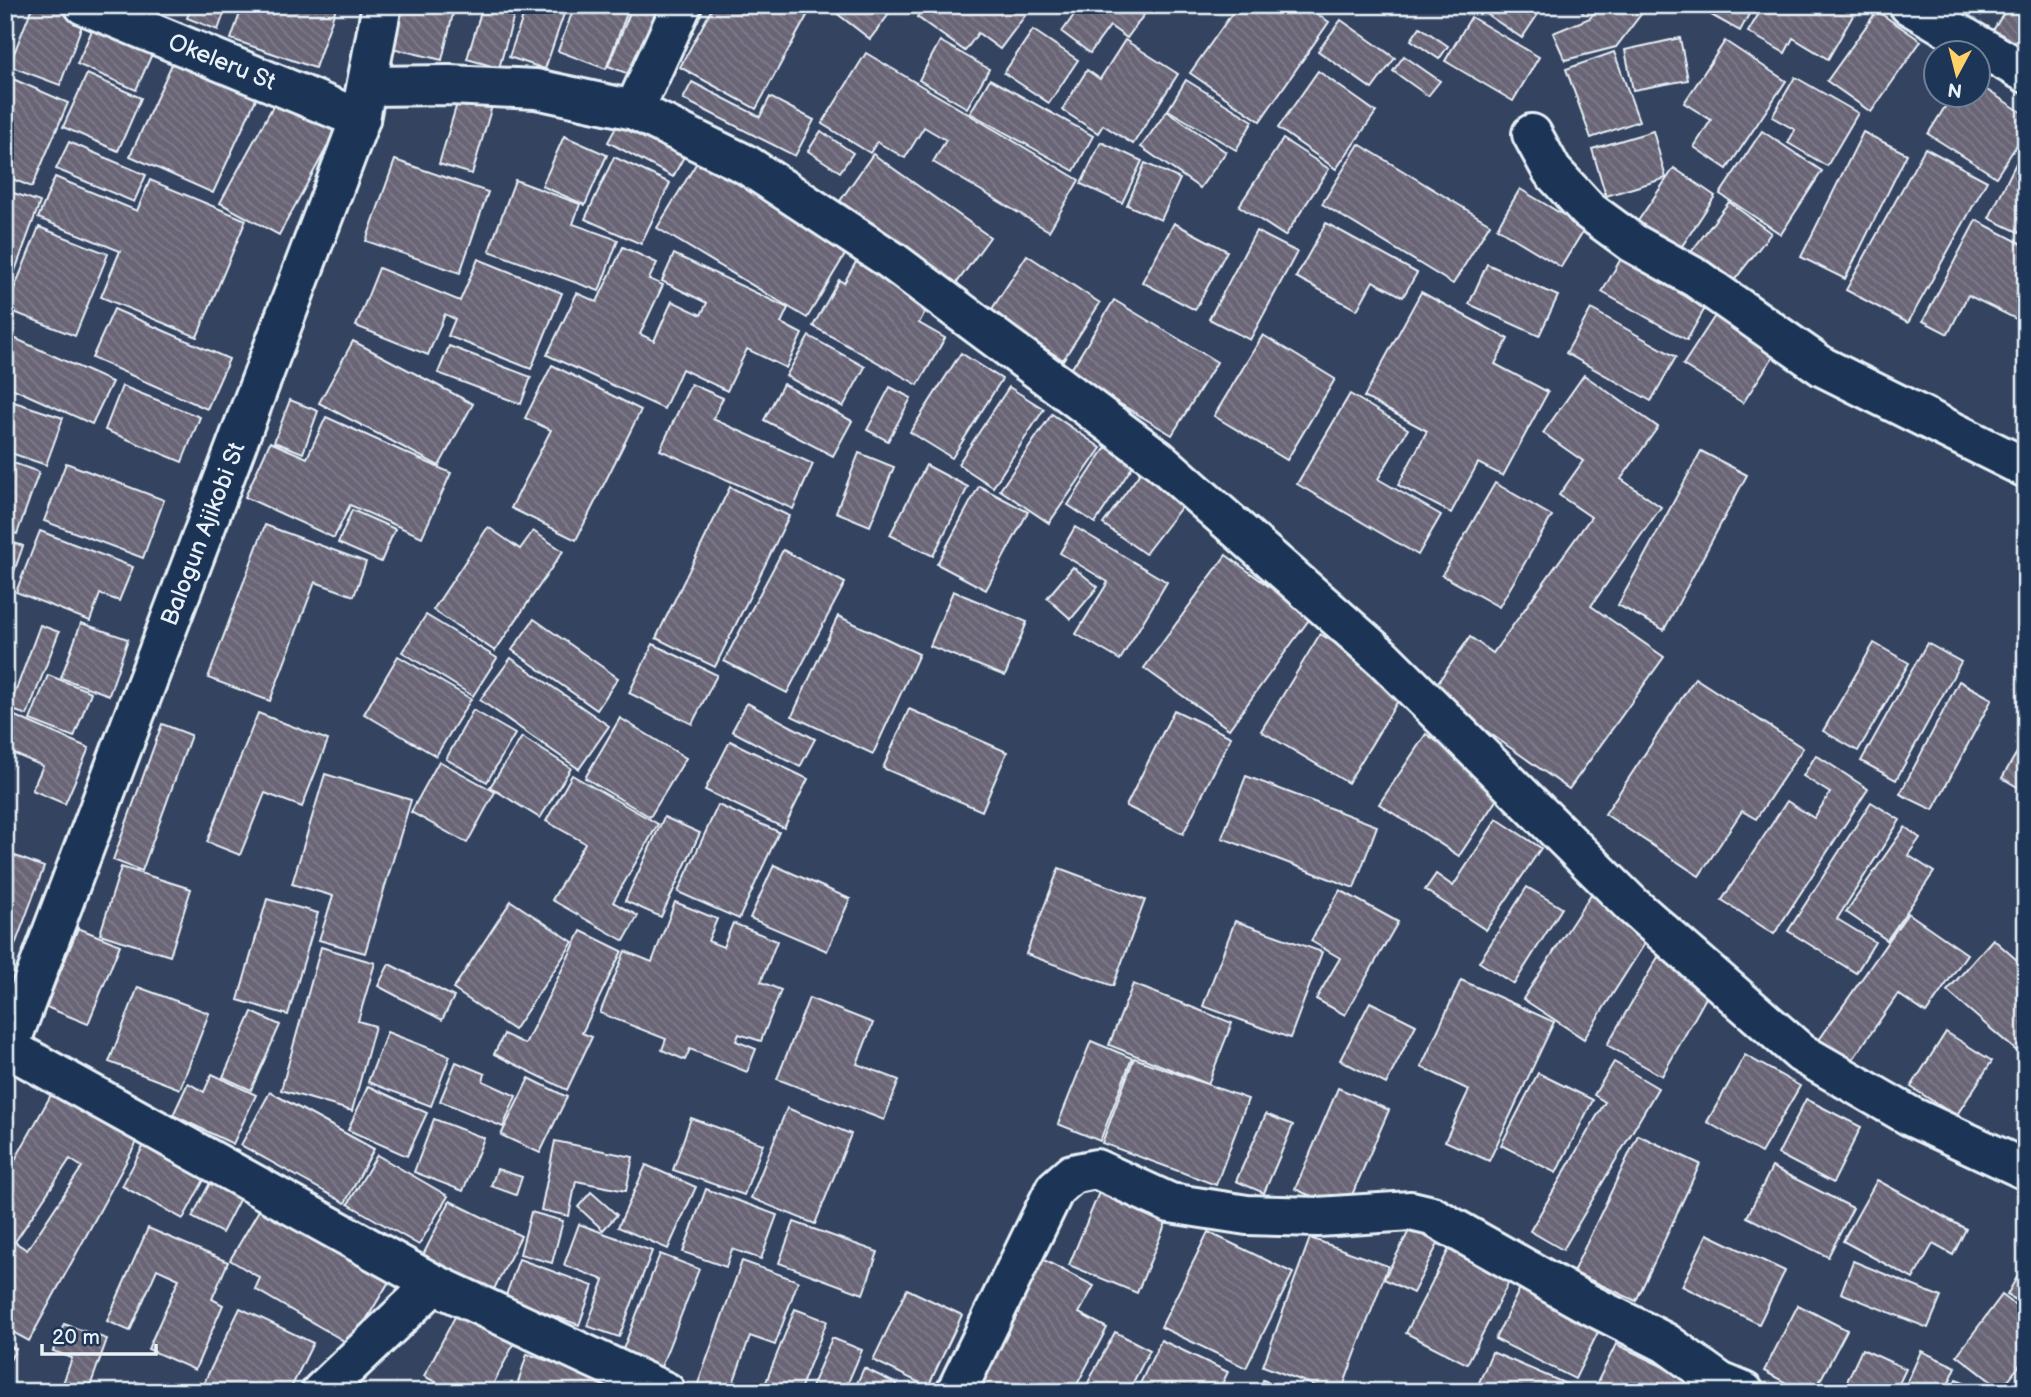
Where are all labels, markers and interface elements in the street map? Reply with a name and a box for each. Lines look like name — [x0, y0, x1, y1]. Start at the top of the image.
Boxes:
street label: Okeleru St — [164, 27, 280, 97]
north arrow — [1923, 38, 1993, 108]
text: N — [1947, 77, 1964, 102]
street label: Balogun Ajikobi St — [155, 438, 252, 630]
scale bar — [42, 1313, 156, 1357]
text: 20 m — [52, 1325, 100, 1350]

